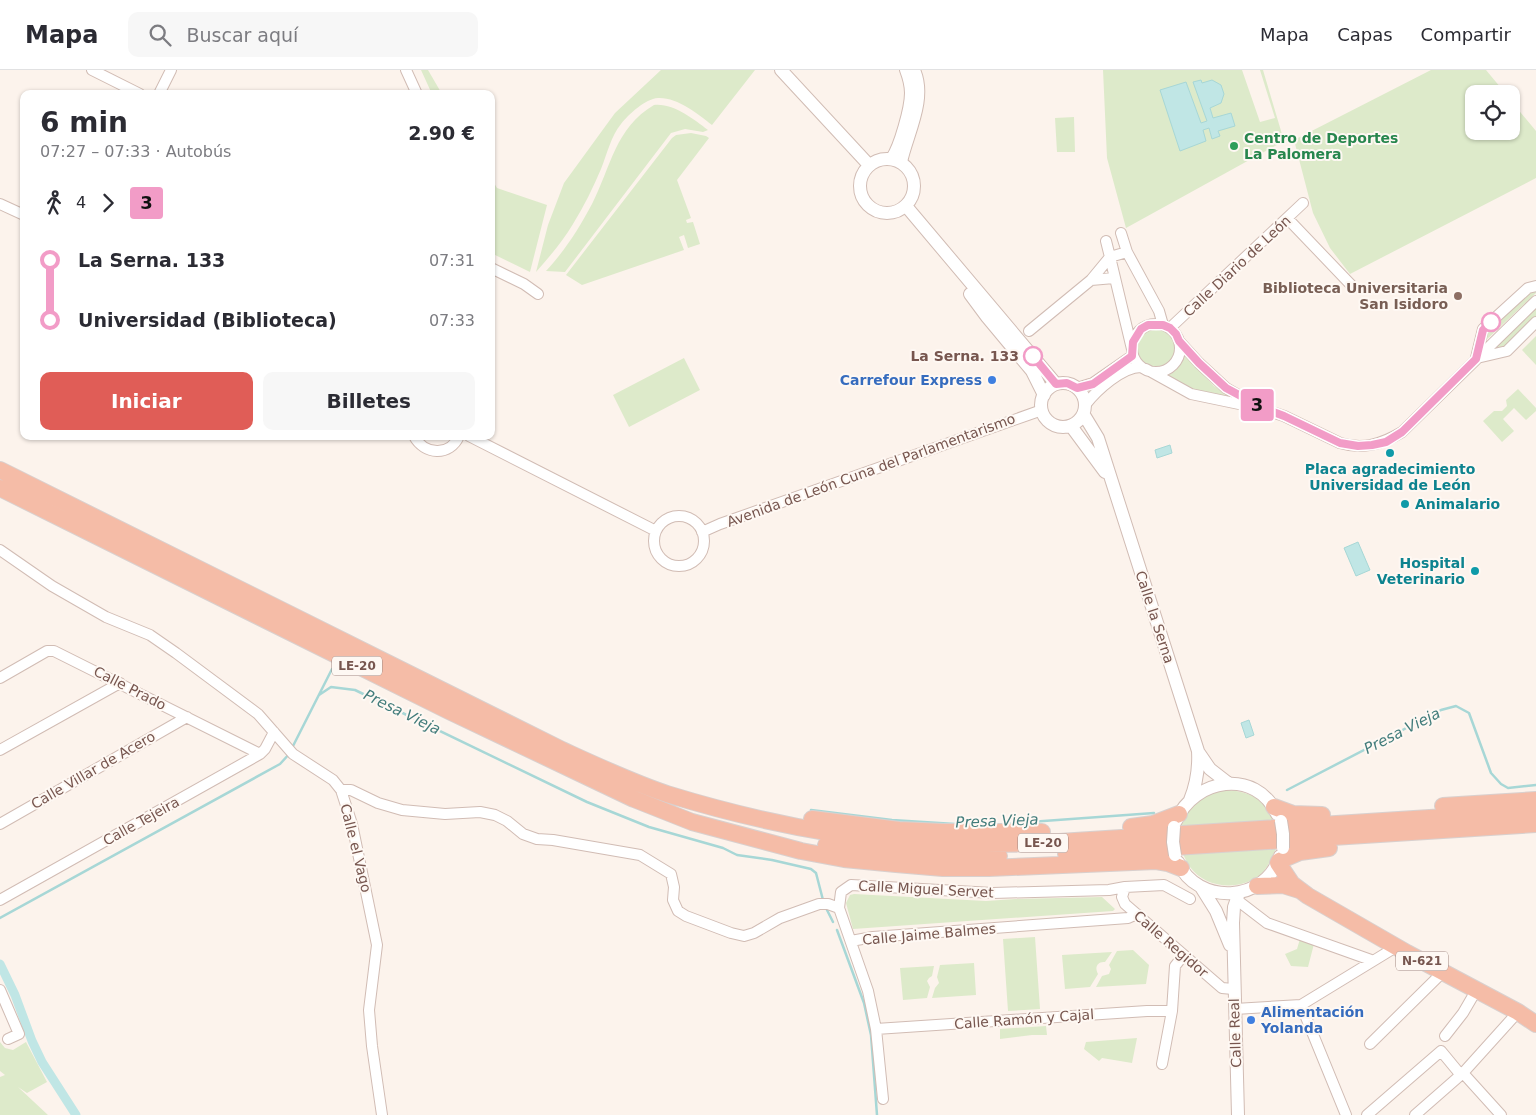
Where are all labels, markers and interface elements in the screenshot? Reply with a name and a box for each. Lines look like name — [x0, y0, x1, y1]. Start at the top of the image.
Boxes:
search box — [128, 12, 478, 57]
text: Mapa — [25, 21, 98, 49]
icon: search — [146, 21, 174, 49]
text: Buscar aquí — [186, 24, 298, 46]
text: Mapa — [1260, 24, 1309, 45]
text: Capas — [1337, 24, 1393, 45]
text: Compartir — [1421, 24, 1511, 45]
map controls — [1465, 85, 1520, 140]
button: locate — [1465, 85, 1520, 140]
text: 6 min — [40, 106, 128, 139]
text: 2.90 € — [408, 122, 475, 144]
place label: Centro de Deportes La Palomera — [1244, 130, 1398, 162]
marker: Centro de Deportes La Palomera — [1228, 140, 1240, 152]
text: 07:27 – 07:33 · Autobús — [40, 142, 231, 161]
icon: walk — [40, 189, 68, 217]
icon: forward — [94, 189, 122, 217]
text: 3 — [140, 192, 153, 213]
text: 4 — [76, 193, 86, 212]
street label: Calle Diario de León — [1180, 212, 1294, 320]
text: La Serna. 133 — [78, 249, 225, 271]
text: 07:31 — [429, 251, 475, 270]
place label: Biblioteca Universitaria San Isidoro — [1262, 280, 1448, 312]
marker: Biblioteca Universitaria San Isidoro — [1452, 290, 1464, 302]
text: Universidad (Biblioteca) — [78, 309, 337, 331]
text: 07:33 — [429, 311, 475, 330]
unlabelled marker — [1481, 312, 1501, 332]
marker: La Serna. 133 — [1023, 346, 1043, 366]
place label: La Serna. 133 — [910, 348, 1019, 364]
button: Iniciar — [40, 372, 253, 430]
button: Billetes — [263, 372, 475, 430]
place label: Carrefour Express — [840, 372, 982, 388]
marker: Carrefour Express — [986, 374, 998, 386]
line badge: 3 — [1241, 389, 1273, 421]
text: 3 — [1251, 394, 1263, 415]
street label: Avenida de León Cuna del Parlamentarismo — [725, 410, 1017, 530]
marker: Placa agradecimiento Universidad de León — [1384, 447, 1396, 459]
place label: Placa agradecimiento Universidad de León — [1305, 461, 1476, 493]
place label: Animalario — [1415, 496, 1501, 512]
marker: Animalario — [1399, 498, 1411, 510]
place label: Hospital Veterinario — [1377, 555, 1465, 587]
marker: Hospital Veterinario — [1469, 565, 1481, 577]
street label: Calle la Serna — [1132, 569, 1178, 665]
road number: LE-20 — [332, 656, 382, 676]
street label: Calle Prado — [91, 663, 169, 713]
water label: Presa Vieja — [361, 686, 443, 738]
water label: Presa Vieja — [1361, 704, 1443, 758]
street label: Calle Villar de Acero — [28, 728, 158, 812]
street label: Calle Tejeira — [100, 793, 182, 849]
street label: Calle el Vago — [337, 802, 375, 894]
water label: Presa Vieja — [955, 811, 1039, 831]
road number: LE-20 — [1018, 834, 1068, 852]
street label: Calle Miguel Servet — [858, 877, 995, 901]
street label: Calle Regidor — [1131, 907, 1211, 981]
street label: Calle Jaime Balmes — [861, 920, 997, 948]
road number: N-621 — [1396, 951, 1448, 970]
street label: Calle Real — [1226, 998, 1244, 1068]
place label: Alimentación Yolanda — [1260, 1004, 1364, 1036]
street label: Calle Ramón y Cajal — [954, 1006, 1094, 1032]
marker: Alimentación Yolanda — [1245, 1014, 1257, 1026]

